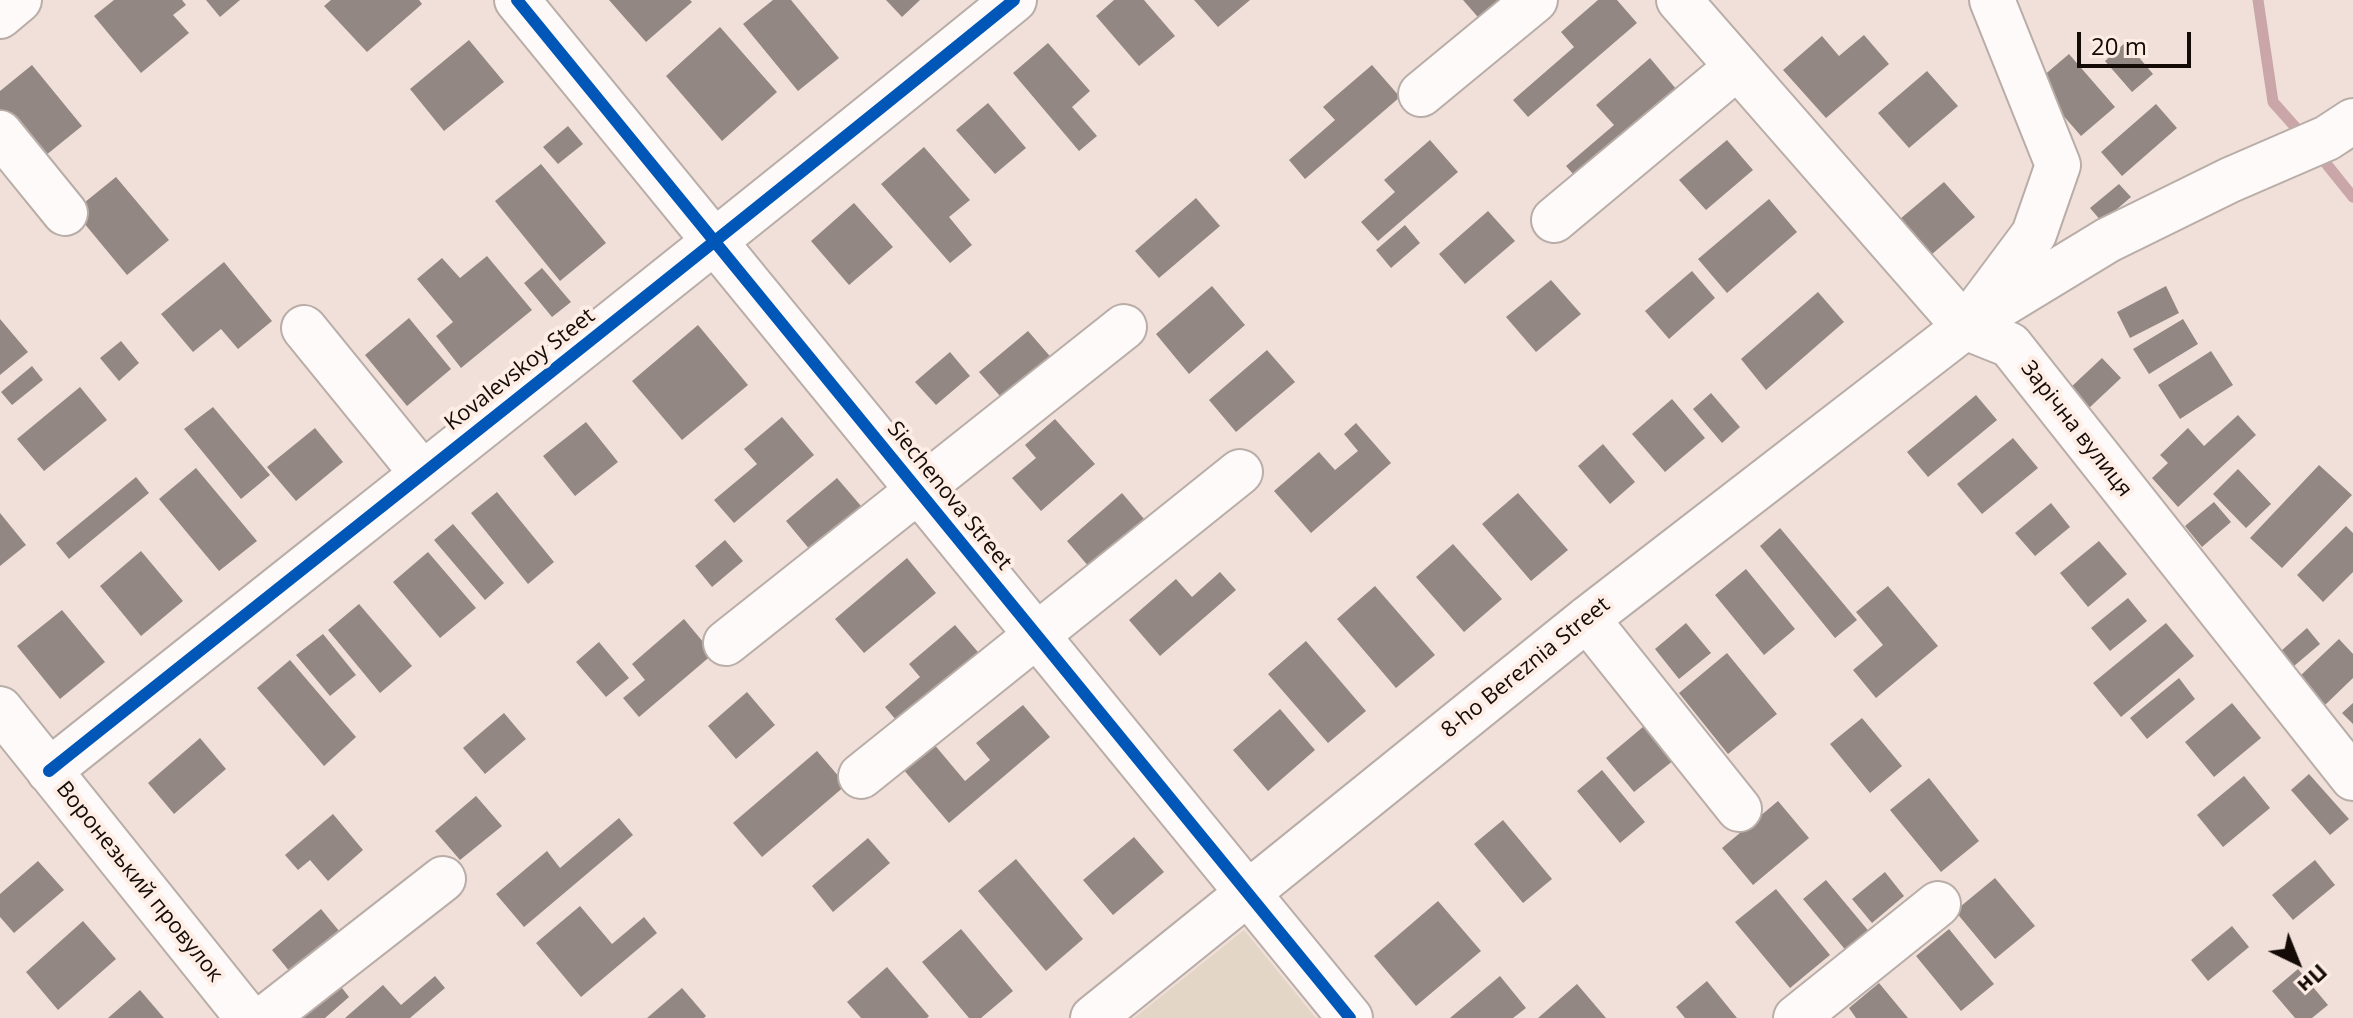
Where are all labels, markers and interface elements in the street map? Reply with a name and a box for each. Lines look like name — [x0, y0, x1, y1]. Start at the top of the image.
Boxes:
scale bar — [2081, 16, 2195, 66]
text: 20 m — [2091, 29, 2147, 62]
street label: Kovalevskoy Steet — [440, 303, 600, 437]
street label: Зарічна вулиця — [2015, 356, 2137, 502]
street label: Siechenova Street — [881, 416, 1017, 576]
street label: 8-ho Bereznia Street — [1437, 592, 1615, 744]
street label: Воронезький провулок — [50, 776, 228, 988]
north arrow — [2257, 922, 2337, 1002]
text: Пн — [2292, 958, 2335, 1001]

